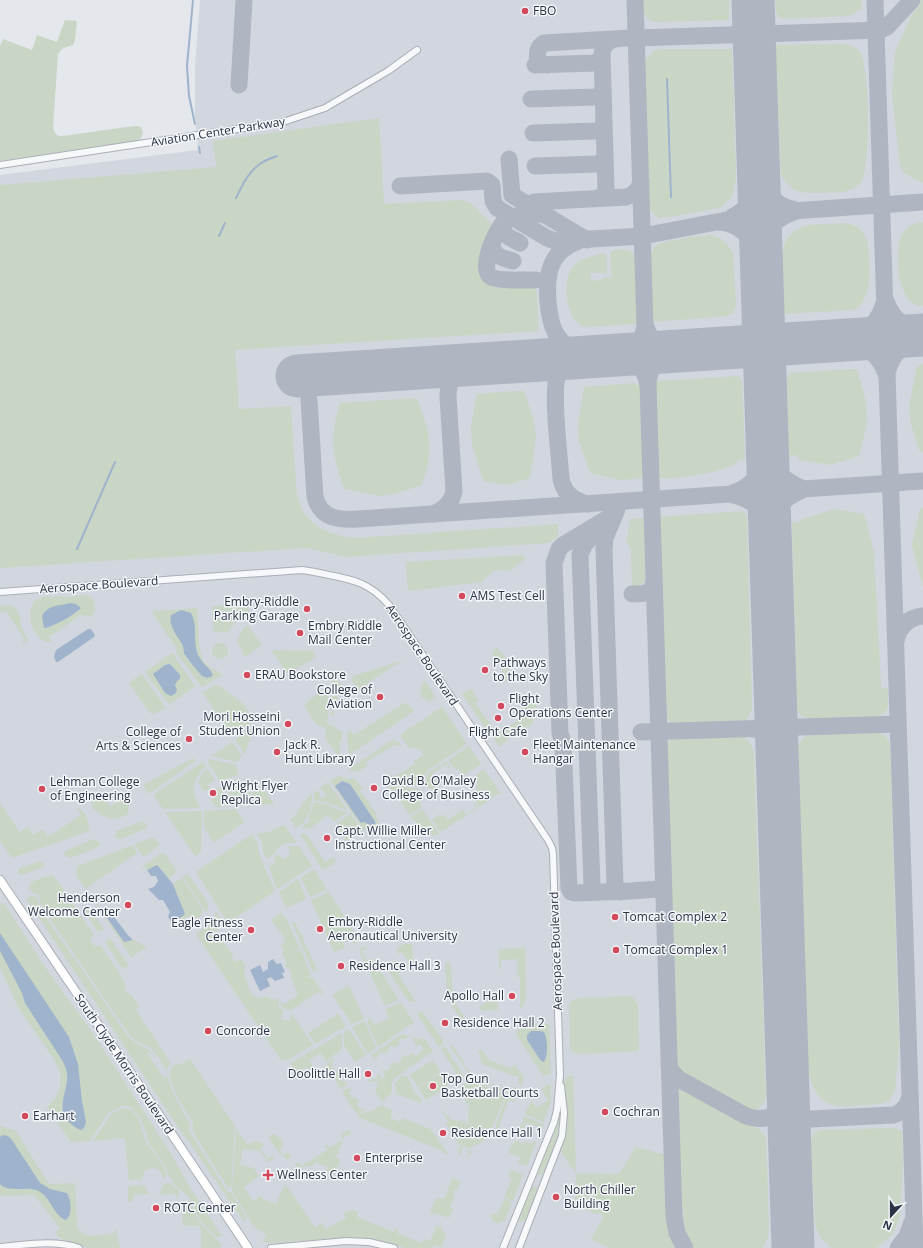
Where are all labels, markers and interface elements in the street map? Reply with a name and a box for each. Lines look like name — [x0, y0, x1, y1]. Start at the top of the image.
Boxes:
place label: FBO — [533, 2, 556, 19]
marker: FBO — [520, 6, 530, 16]
street label: Aviation Center Parkway — [149, 112, 287, 151]
street label: Aerospace Boulevard — [39, 572, 159, 597]
place label: AMS Test Cell — [470, 587, 545, 604]
marker: AMS Test Cell — [457, 591, 467, 601]
place label: Embry-Riddle Parking Garage — [214, 593, 299, 624]
street label: Aerospace Boulevard — [382, 601, 463, 709]
marker: Embry-Riddle Parking Garage — [302, 604, 312, 614]
place label: Embry Riddle Mail Center — [308, 617, 382, 648]
marker: Embry Riddle Mail Center — [295, 628, 305, 638]
place label: Pathways to the Sky — [493, 654, 549, 685]
marker: Pathways to the Sky — [480, 665, 490, 675]
place label: ERAU Bookstore — [255, 666, 346, 683]
marker: ERAU Bookstore — [242, 670, 252, 680]
place label: College of Aviation — [317, 681, 373, 712]
place label: Flight Operations Center — [509, 690, 612, 721]
marker: College of Aviation — [375, 692, 385, 702]
marker: Flight Operations Center — [496, 701, 506, 711]
place label: Mori Hosseini Student Union — [199, 708, 280, 739]
marker: Flight Cafe — [493, 713, 503, 723]
marker: Mori Hosseini Student Union — [283, 719, 293, 729]
place label: College of Arts & Sciences — [96, 723, 182, 754]
place label: Flight Cafe — [469, 723, 528, 740]
marker: College of Arts & Sciences — [184, 734, 194, 744]
place label: Jack R. Hunt Library — [284, 736, 356, 767]
place label: Fleet Maintenance Hangar — [533, 736, 636, 767]
marker: Jack R. Hunt Library — [272, 747, 282, 757]
marker: Fleet Maintenance Hangar — [520, 747, 530, 757]
place label: David B. O'Maley College of Business — [382, 772, 490, 803]
place label: Lehman College of Engineering — [50, 773, 140, 804]
place label: Wright Flyer Replica — [221, 777, 288, 808]
marker: David B. O'Maley College of Business — [369, 783, 379, 793]
marker: Lehman College of Engineering — [37, 784, 47, 794]
marker: Wright Flyer Replica — [208, 788, 218, 798]
place label: Capt. Willie Miller Instructional Center — [335, 822, 446, 853]
marker: Capt. Willie Miller Instructional Center — [322, 833, 332, 843]
place label: Henderson Welcome Center — [28, 889, 120, 920]
street label: Aerospace Boulevard — [545, 891, 566, 1011]
marker: Henderson Welcome Center — [123, 900, 133, 910]
place label: Tomcat Complex 2 — [623, 908, 727, 925]
marker: Tomcat Complex 2 — [610, 912, 620, 922]
place label: Embry-Riddle Aeronautical University — [328, 913, 459, 944]
place label: Eagle Fitness Center — [171, 914, 243, 945]
marker: Embry-Riddle Aeronautical University — [315, 924, 325, 934]
marker: Eagle Fitness Center — [246, 925, 256, 935]
place label: Tomcat Complex 1 — [624, 941, 728, 958]
marker: Tomcat Complex 1 — [611, 945, 621, 955]
place label: Residence Hall 3 — [349, 957, 441, 974]
marker: Residence Hall 3 — [336, 961, 346, 971]
place label: Apollo Hall — [444, 987, 504, 1004]
street label: South Clyde Morris Boulevard — [71, 990, 178, 1137]
marker: Apollo Hall — [507, 991, 517, 1001]
place label: Residence Hall 2 — [453, 1014, 545, 1031]
marker: Residence Hall 2 — [440, 1018, 450, 1028]
place label: Concorde — [216, 1022, 270, 1039]
marker: Concorde — [203, 1026, 213, 1036]
place label: Doolittle Hall — [288, 1065, 360, 1082]
marker: Doolittle Hall — [363, 1069, 373, 1079]
place label: Top Gun Basketball Courts — [441, 1070, 539, 1101]
marker: Top Gun Basketball Courts — [428, 1081, 438, 1091]
place label: Cochran — [613, 1103, 660, 1120]
place label: Earhart — [33, 1107, 74, 1124]
marker: Cochran — [600, 1107, 610, 1117]
marker: Earhart — [20, 1111, 30, 1121]
place label: Residence Hall 1 — [451, 1124, 543, 1141]
marker: Residence Hall 1 — [438, 1128, 448, 1138]
place label: Enterprise — [365, 1149, 423, 1166]
marker: Enterprise — [352, 1153, 362, 1163]
place label: Wellness Center — [277, 1166, 367, 1183]
marker: Wellness Center — [262, 1169, 274, 1181]
place label: North Chiller Building — [564, 1181, 636, 1212]
marker: North Chiller Building — [551, 1192, 561, 1202]
north arrow — [871, 1196, 911, 1236]
place label: ROTC Center — [164, 1199, 236, 1216]
marker: ROTC Center — [151, 1203, 161, 1213]
text: N — [880, 1217, 894, 1234]

